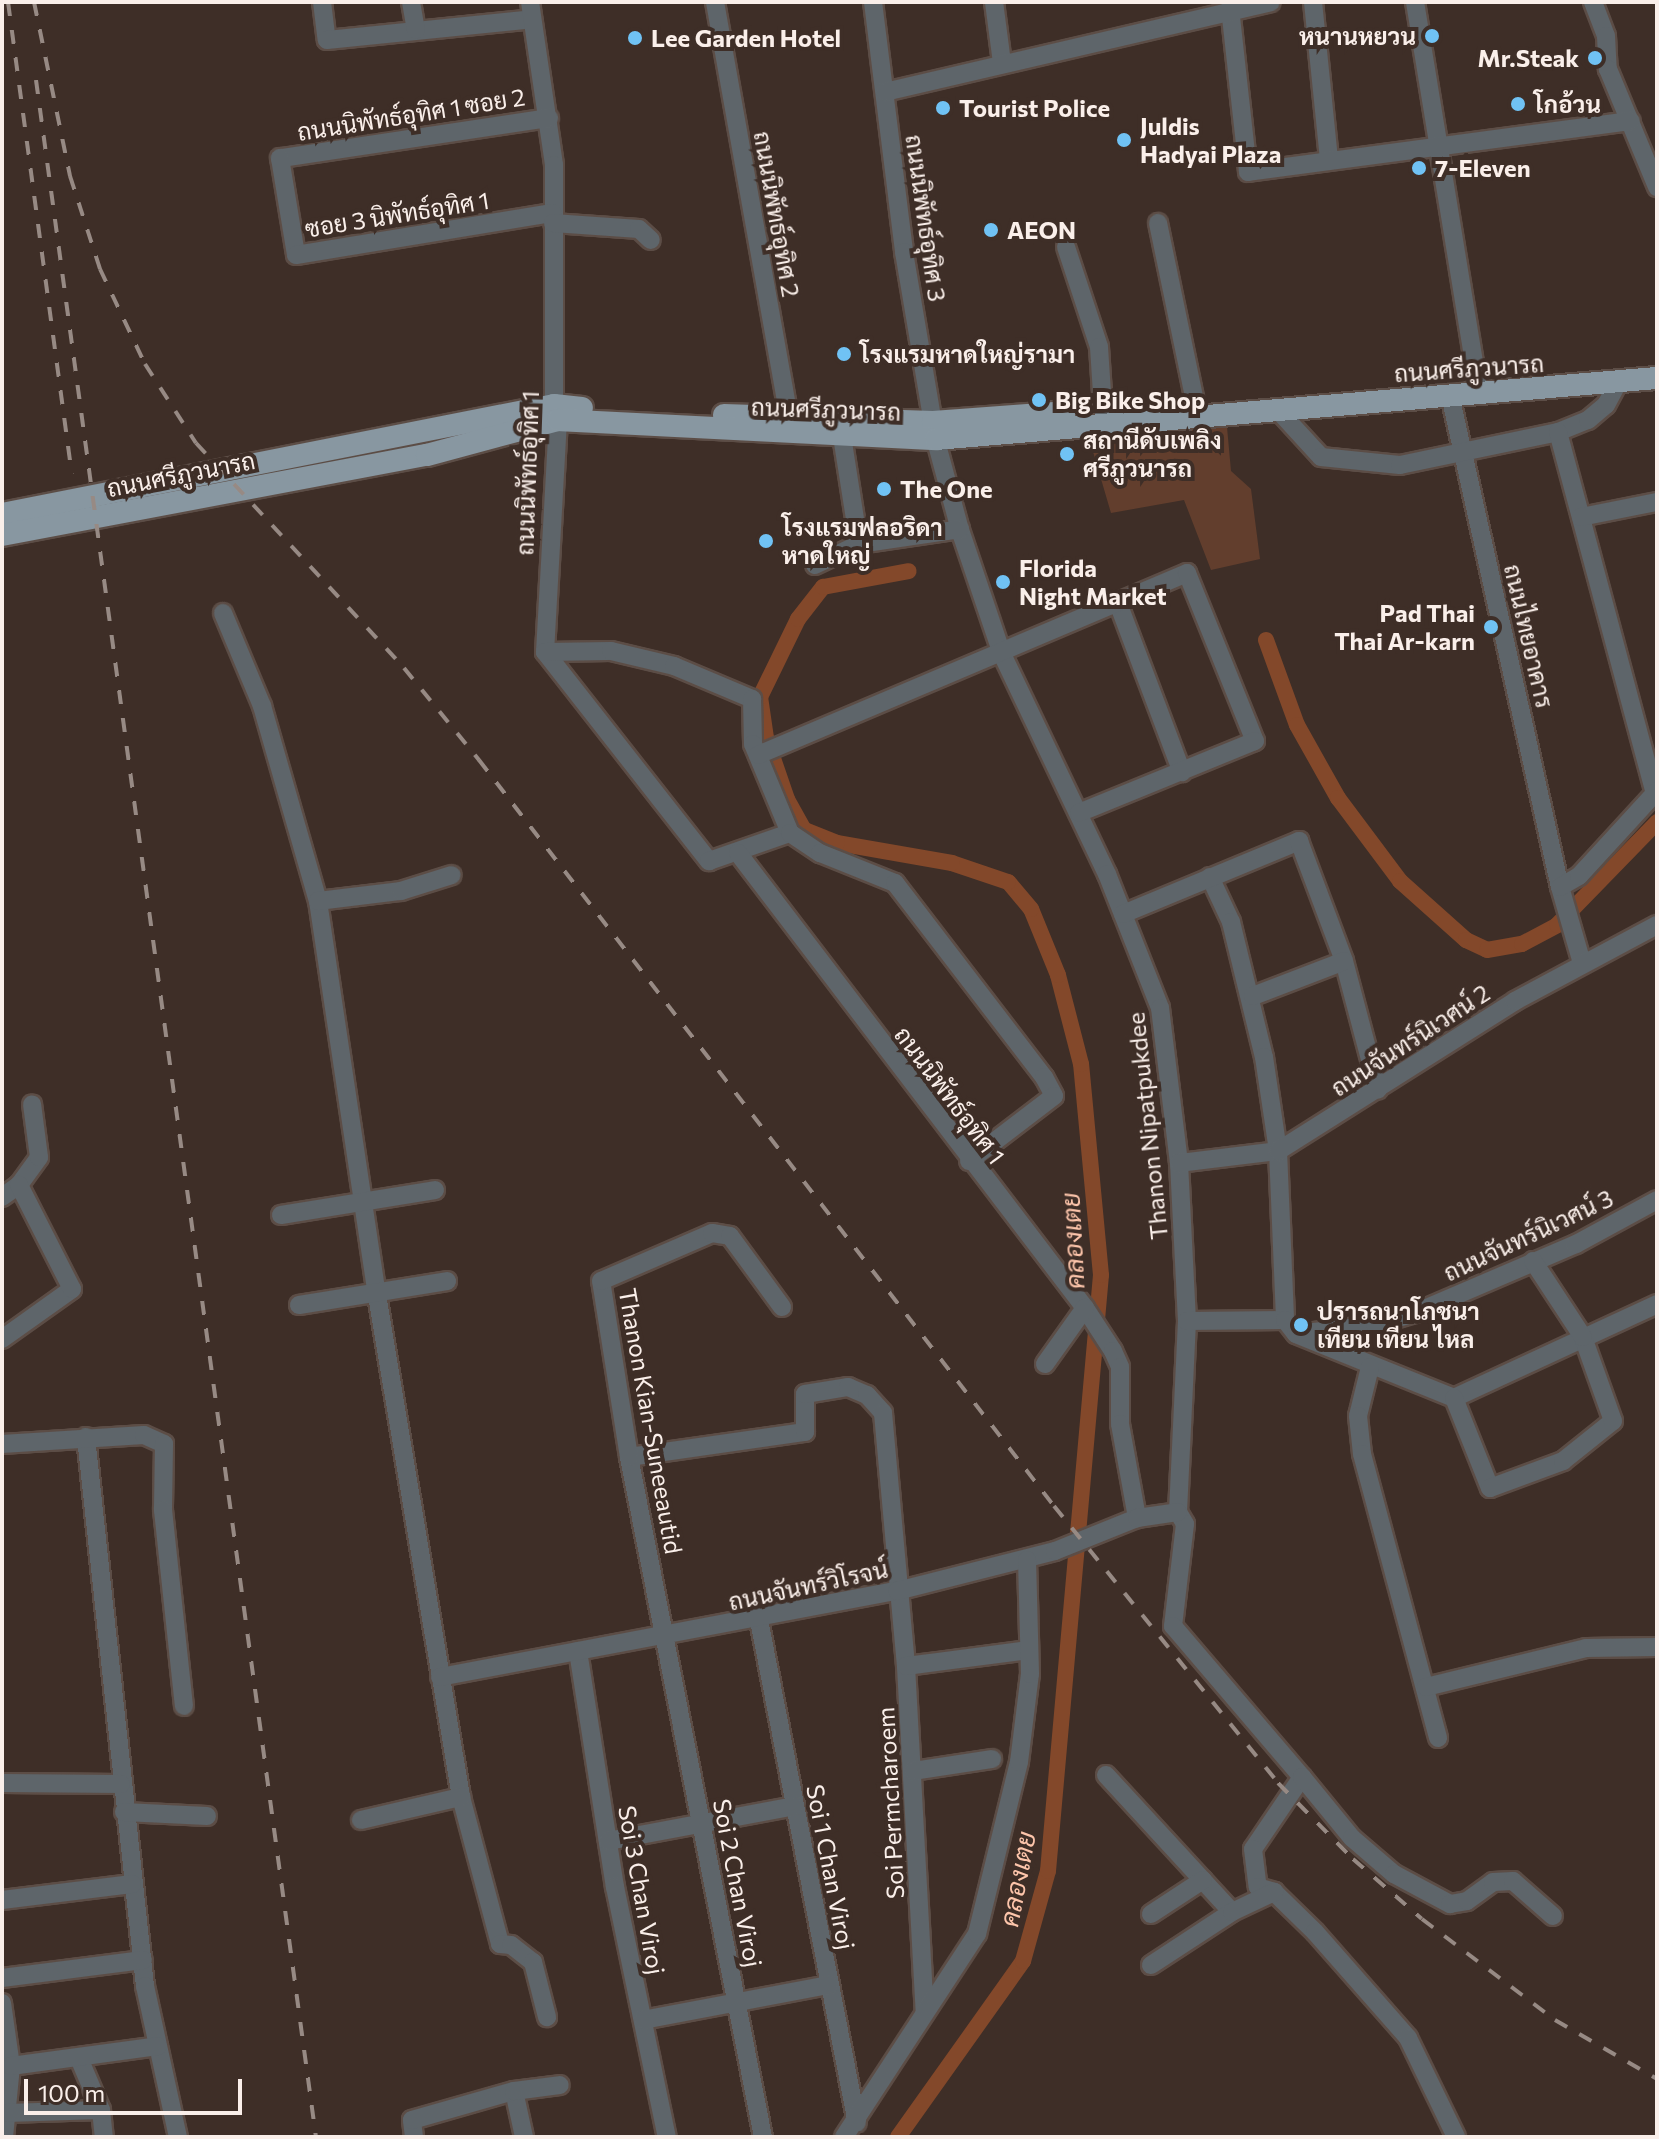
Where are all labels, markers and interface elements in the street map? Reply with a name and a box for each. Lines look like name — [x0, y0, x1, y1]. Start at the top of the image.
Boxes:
place label: หนานหยวน — [1299, 22, 1416, 50]
place label: Lee Garden Hotel — [651, 24, 841, 52]
marker: หนานหยวน — [1423, 27, 1441, 45]
marker: Lee Garden Hotel — [626, 29, 644, 47]
place label: Mr.Steak — [1478, 44, 1579, 72]
marker: Mr.Steak — [1586, 49, 1604, 67]
street label: ถนนนิพัทธ์อุทิศ 1 ซอย 2 — [295, 82, 527, 146]
place label: โกอ้วน — [1534, 90, 1601, 118]
place label: Tourist Police — [959, 94, 1110, 122]
marker: โกอ้วน — [1509, 95, 1527, 113]
marker: Tourist Police — [934, 99, 952, 117]
place label: Juldis Hadyai Plaza — [1140, 112, 1281, 168]
street label: ถนนนิพัทธ์อุทิศ 2 — [748, 129, 806, 299]
marker: Juldis Hadyai Plaza — [1115, 131, 1133, 149]
street label: ถนนนิพัทธ์อุทิศ 3 — [900, 133, 952, 303]
place label: 7-Eleven — [1435, 154, 1531, 182]
marker: 7-Eleven — [1410, 159, 1428, 177]
street label: ซอย 3 นิพัทธ์อุทิศ 1 — [303, 185, 491, 243]
place label: AEON — [1007, 216, 1076, 244]
marker: AEON — [982, 221, 1000, 239]
place label: โรงแรมหาดใหญ่รามา — [860, 340, 1075, 368]
marker: โรงแรมหาดใหญ่รามา — [835, 345, 853, 363]
street label: ถนนศรีภูวนารถ — [1393, 348, 1545, 388]
place label: Big Bike Shop — [1055, 386, 1205, 414]
street label: ถนนนิพัทธ์อุทิศ 1 — [510, 390, 544, 556]
marker: Big Bike Shop — [1030, 391, 1048, 409]
street label: ถนนศรีภูวนารถ — [750, 392, 902, 426]
place label: สถานีดับเพลิง ศรีภูวนารถ — [1083, 426, 1221, 482]
marker: สถานีดับเพลิง ศรีภูวนารถ — [1058, 445, 1076, 463]
street label: ถนนศรีภูวนารถ — [105, 446, 257, 502]
place label: The One — [900, 475, 993, 503]
marker: The One — [875, 480, 893, 498]
place label: โรงแรมฟลอริดา หาดใหญ่ — [782, 513, 943, 569]
marker: โรงแรมฟลอริดา หาดใหญ่ — [757, 532, 775, 550]
place label: Florida Night Market — [1019, 554, 1167, 610]
street label: ถนนไทยอาคาร — [1498, 561, 1560, 711]
marker: Florida Night Market — [994, 573, 1012, 591]
place label: Pad Thai Thai Ar-karn — [1334, 599, 1475, 655]
marker: Pad Thai Thai Ar-karn — [1482, 618, 1500, 636]
street label: ถนนจันทร์นิเวศน์ 2 — [1325, 978, 1495, 1102]
street label: Thanon Nipatpukdee — [1121, 1011, 1173, 1241]
street label: ถนนนิพัทธ์อุทิศ 1 — [889, 1020, 1011, 1170]
street label: ถนนจันทร์นิเวศน์ 3 — [1439, 1183, 1617, 1287]
water label: คลองเตย — [1054, 1192, 1090, 1290]
street label: Thanon Kian-Suneeautid — [613, 1286, 689, 1556]
place label: ปรารถนาโภชนา เทียน เทียน ไหล — [1317, 1297, 1480, 1353]
marker: ปรารถนาโภชนา เทียน เทียน ไหล — [1292, 1316, 1310, 1334]
street label: ถนนจันทร์วิโรจน์ — [726, 1554, 890, 1616]
street label: Soi Permcharoem — [871, 1706, 909, 1900]
street label: Soi 1 Chan Viroj — [801, 1782, 861, 1952]
street label: Soi 2 Chan Viroj — [708, 1797, 768, 1969]
street label: Soi 3 Chan Viroj — [613, 1803, 671, 1977]
water label: คลองเตย — [992, 1829, 1042, 1929]
scale bar — [28, 2063, 246, 2113]
text: 100 m — [38, 2078, 105, 2107]

